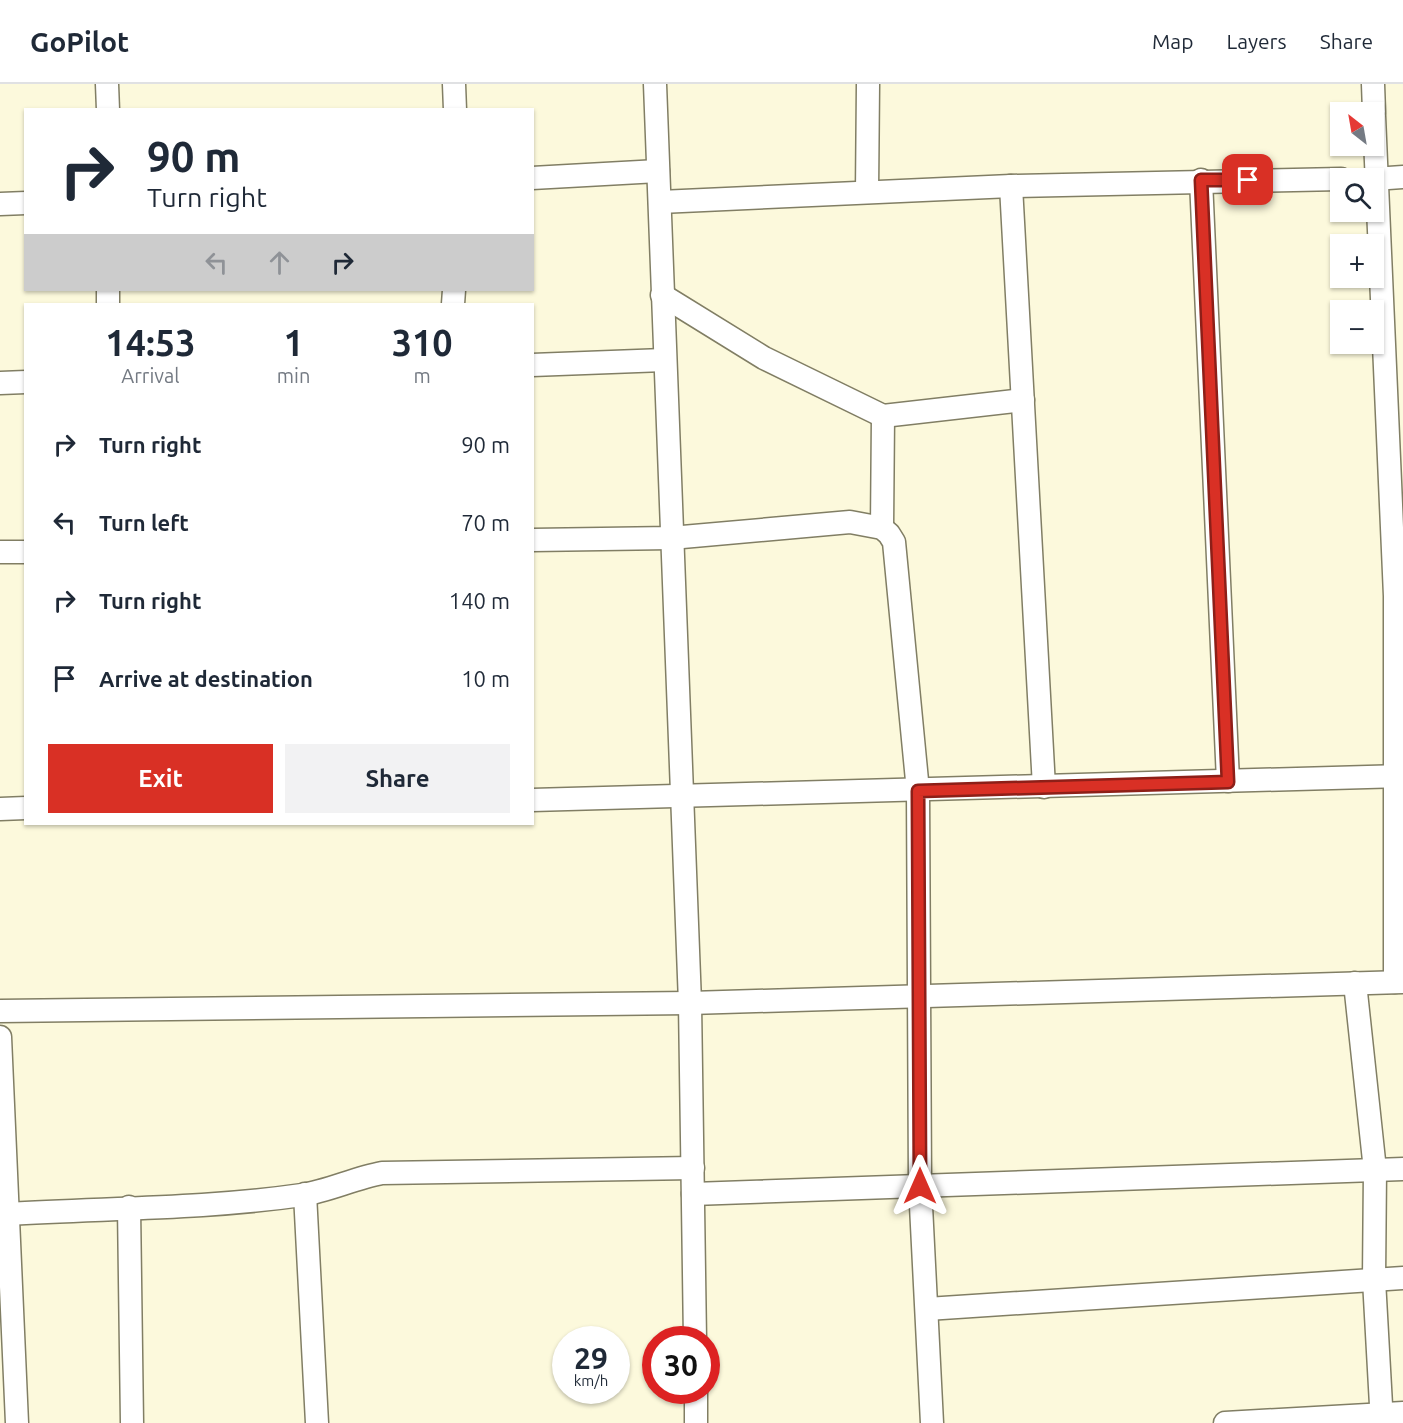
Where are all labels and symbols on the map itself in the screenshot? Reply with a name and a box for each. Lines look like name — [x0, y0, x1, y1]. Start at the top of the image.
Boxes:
north arrow — [1330, 102, 1384, 156]
pin — [1222, 154, 1273, 205]
position arrow — [888, 1154, 952, 1218]
speed limit sign: 30 — [642, 1326, 720, 1404]

